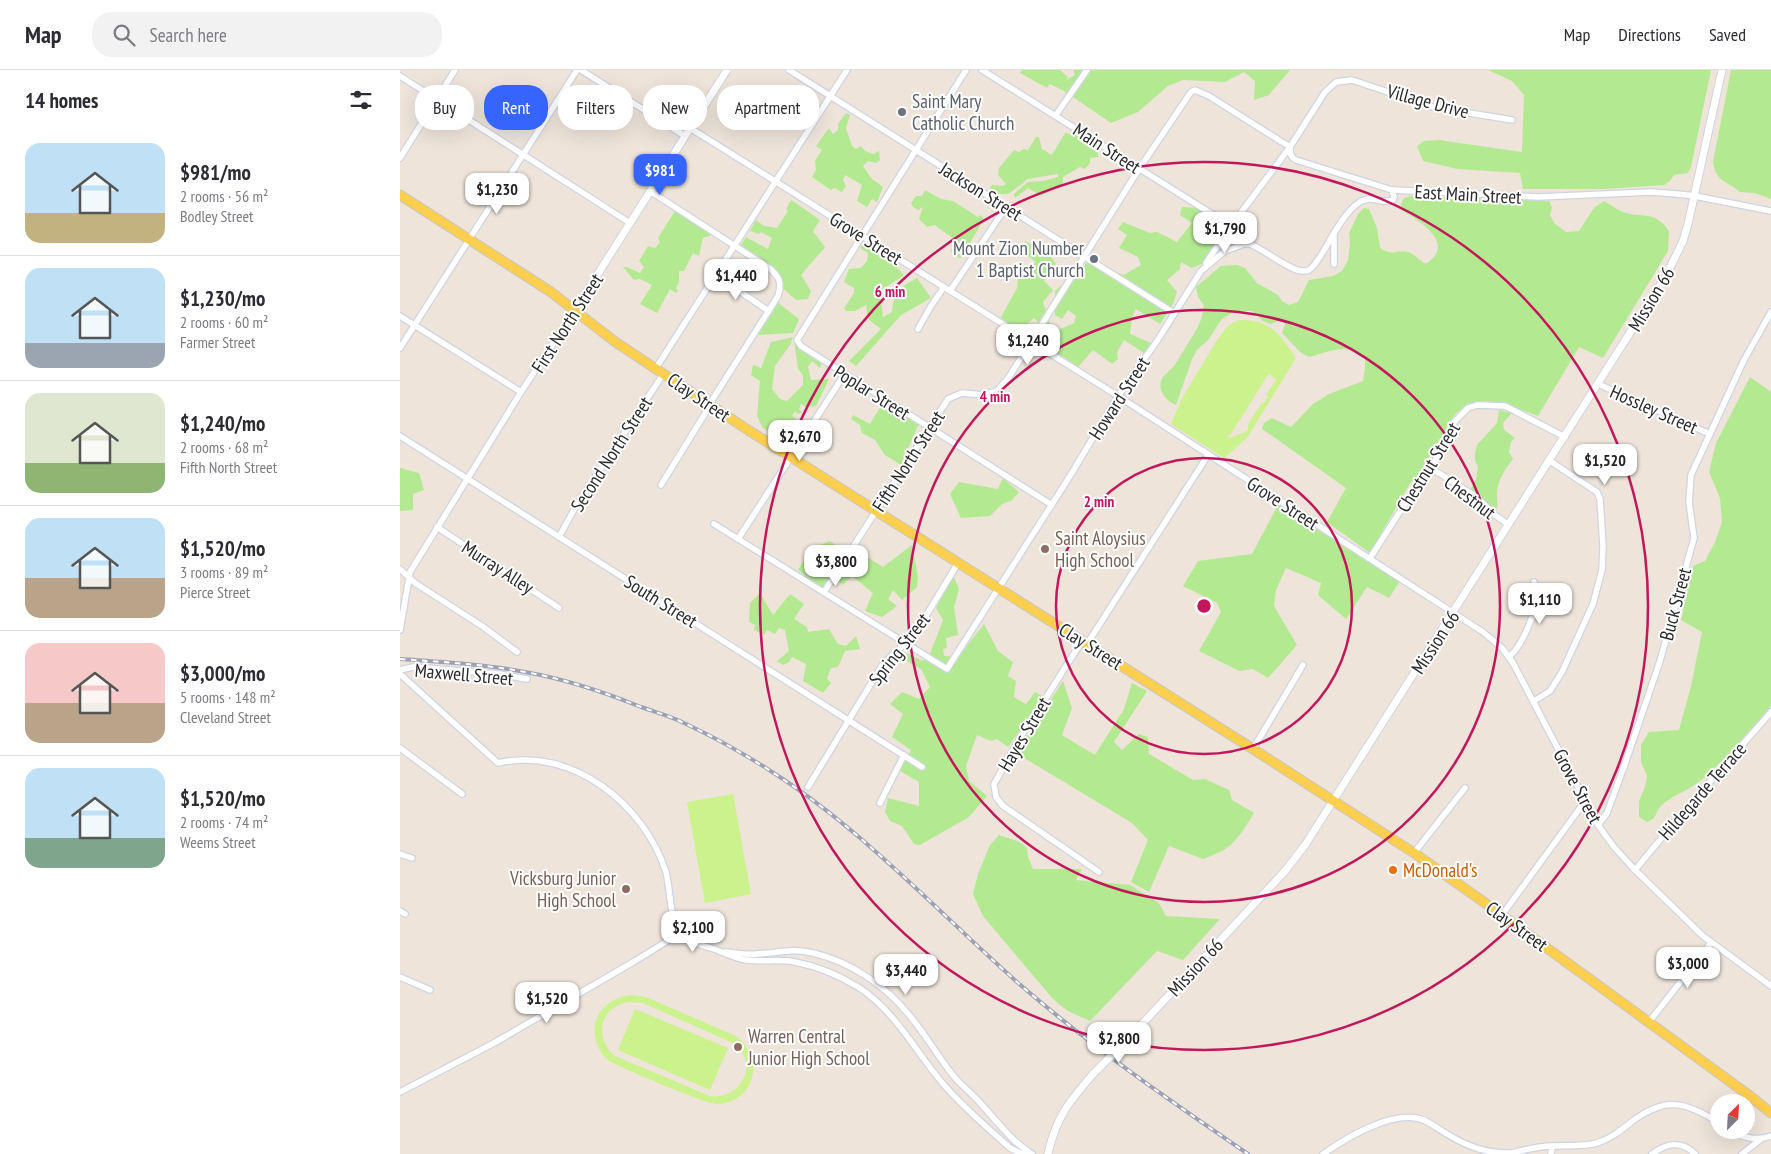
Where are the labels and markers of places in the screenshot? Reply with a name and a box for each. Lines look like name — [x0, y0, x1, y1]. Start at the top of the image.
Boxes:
place label: Saint Mary Catholic Church — [912, 89, 1014, 135]
marker: Saint Mary Catholic Church — [896, 106, 908, 118]
pin: $981 — [630, 154, 690, 196]
pin: $1,230 — [456, 172, 538, 215]
pin: $1,790 — [1184, 212, 1266, 254]
place label: Mount Zion Number 1 Baptist Church — [953, 236, 1085, 282]
marker: Mount Zion Number 1 Baptist Church — [1088, 253, 1100, 265]
pin: $1,440 — [695, 258, 777, 301]
pin: $1,240 — [987, 324, 1069, 366]
pin: $2,670 — [759, 420, 841, 462]
pin: $1,520 — [1564, 444, 1646, 486]
place label: Saint Aloysius High School — [1055, 526, 1146, 572]
marker: Saint Aloysius High School — [1039, 543, 1051, 555]
pin: $3,800 — [795, 544, 877, 587]
pin: $1,110 — [1499, 582, 1581, 625]
centre of rings — [1195, 597, 1213, 615]
place label: McDonald's — [1403, 858, 1478, 882]
marker: McDonald's — [1387, 864, 1399, 876]
place label: Vicksburg Junior High School — [509, 866, 617, 912]
marker: Vicksburg Junior High School — [620, 883, 632, 895]
pin: $2,100 — [652, 910, 734, 953]
pin: $3,000 — [1647, 946, 1729, 989]
pin: $3,440 — [865, 954, 947, 996]
pin: $1,520 — [506, 982, 588, 1024]
pin: $2,800 — [1078, 1022, 1160, 1064]
place label: Warren Central Junior High School — [747, 1024, 870, 1070]
marker: Warren Central Junior High School — [732, 1041, 744, 1053]

